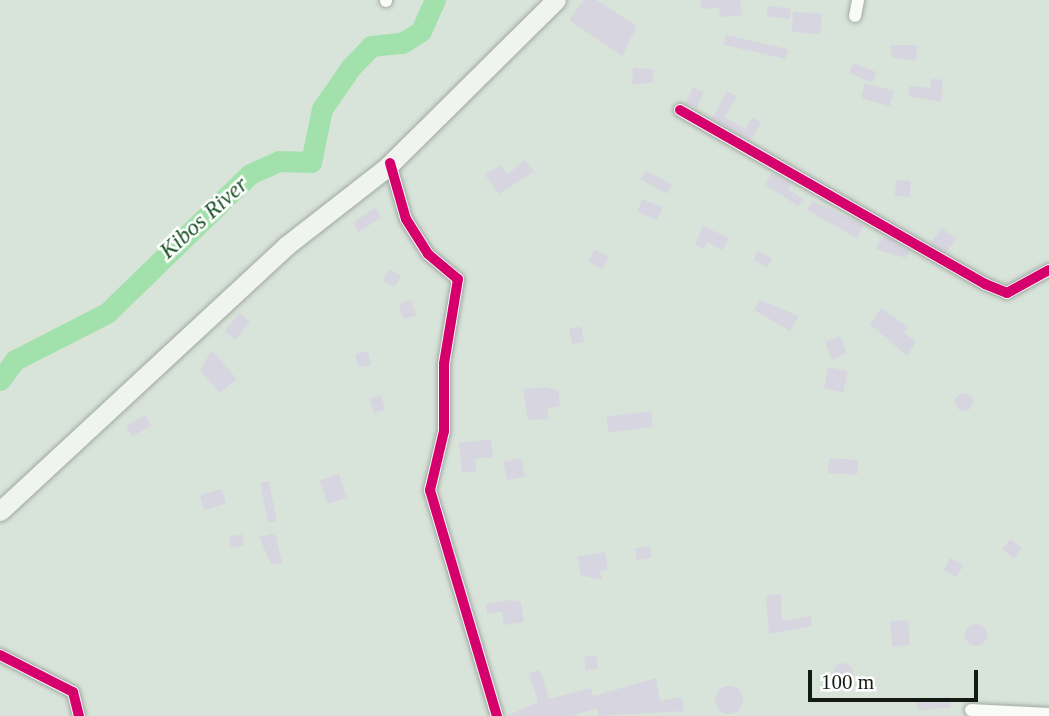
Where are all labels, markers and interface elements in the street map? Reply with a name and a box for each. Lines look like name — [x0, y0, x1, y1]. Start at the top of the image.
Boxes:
water label: Kibos River — [154, 171, 254, 265]
scale bar — [811, 656, 981, 700]
text: 100 m — [821, 670, 874, 694]

